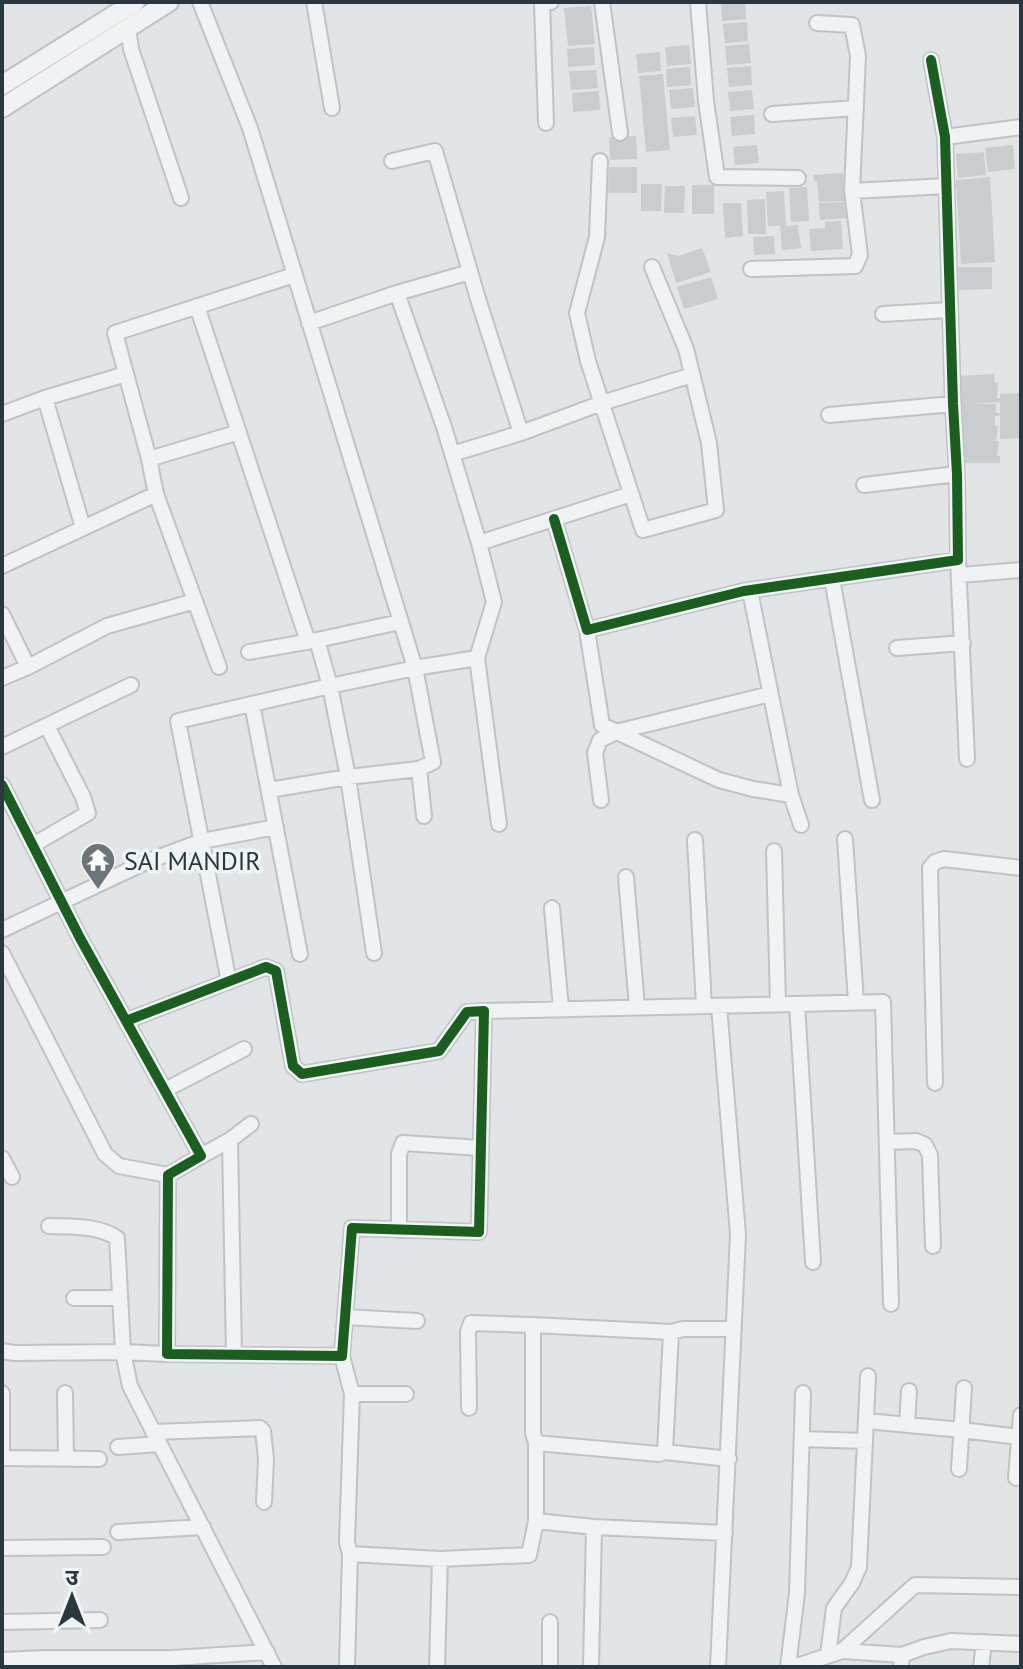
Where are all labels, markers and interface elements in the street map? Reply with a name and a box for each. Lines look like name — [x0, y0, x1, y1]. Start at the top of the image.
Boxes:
temple icon: SAI MANDIR — [79, 841, 117, 891]
place label: SAI MANDIR — [124, 844, 261, 877]
north arrow — [32, 1557, 112, 1637]
text: उ — [66, 1563, 80, 1591]

